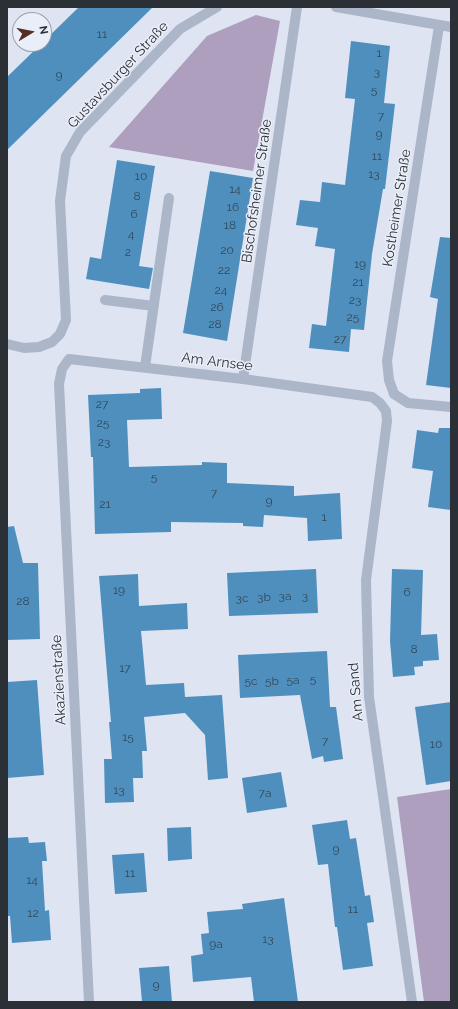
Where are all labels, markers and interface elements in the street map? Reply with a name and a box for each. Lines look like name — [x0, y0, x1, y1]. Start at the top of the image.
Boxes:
north arrow — [12, 12, 52, 52]
street label: Gustavsburger Straße — [64, 18, 172, 132]
text: N — [36, 25, 50, 35]
house number: 11 — [97, 27, 107, 41]
house number: 1 — [376, 46, 382, 60]
house number: 3 — [374, 65, 380, 79]
house number: 9 — [55, 68, 63, 82]
house number: 5 — [371, 83, 377, 97]
house number: 7 — [378, 109, 384, 123]
street label: Bischofsheimer Straße — [239, 118, 275, 264]
house number: 9 — [375, 127, 383, 141]
street label: Kostheimer Straße — [379, 148, 415, 268]
house number: 11 — [372, 149, 382, 163]
house number: 13 — [368, 167, 380, 181]
house number: 10 — [135, 169, 147, 183]
house number: 14 — [229, 182, 241, 196]
house number: 8 — [133, 189, 141, 203]
house number: 16 — [227, 200, 239, 214]
house number: 6 — [130, 207, 138, 221]
house number: 18 — [224, 218, 236, 232]
house number: 4 — [128, 227, 134, 241]
house number: 20 — [220, 243, 234, 257]
house number: 2 — [125, 245, 131, 259]
house number: 19 — [354, 257, 366, 271]
house number: 22 — [218, 263, 230, 277]
house number: 21 — [352, 275, 364, 289]
house number: 24 — [215, 283, 227, 297]
house number: 23 — [349, 293, 361, 307]
house number: 26 — [210, 300, 224, 314]
house number: 25 — [347, 310, 359, 324]
house number: 28 — [208, 317, 222, 331]
house number: 27 — [334, 332, 346, 346]
street label: Am Arnsee — [180, 349, 254, 375]
house number: 27 — [96, 397, 108, 411]
house number: 25 — [97, 416, 109, 430]
house number: 23 — [98, 435, 110, 449]
house number: 5 — [151, 470, 157, 484]
house number: 7 — [211, 486, 217, 500]
house number: 9 — [265, 494, 273, 508]
house number: 21 — [99, 497, 111, 511]
house number: 1 — [321, 510, 327, 524]
house number: 19 — [113, 583, 125, 597]
house number: 6 — [403, 585, 411, 599]
house number: 3a — [279, 589, 291, 603]
house number: 3 — [302, 589, 308, 603]
house number: 3b — [257, 590, 271, 604]
house number: 3c — [236, 591, 248, 605]
house number: 28 — [16, 594, 30, 608]
street label: Akazienstraße — [48, 634, 70, 726]
house number: 8 — [410, 642, 418, 656]
house number: 17 — [119, 661, 131, 675]
street label: Am Sand — [345, 662, 367, 722]
house number: 5 — [310, 672, 316, 686]
house number: 5a — [286, 673, 300, 687]
house number: 5c — [244, 674, 258, 688]
house number: 5b — [265, 674, 279, 688]
house number: 15 — [122, 730, 134, 744]
house number: 7 — [322, 734, 328, 748]
house number: 10 — [430, 737, 442, 751]
house number: 13 — [113, 783, 125, 797]
house number: 7a — [259, 786, 271, 800]
house number: 9 — [332, 842, 340, 856]
house number: 11 — [125, 866, 135, 880]
house number: 14 — [26, 873, 38, 887]
house number: 11 — [348, 902, 358, 916]
house number: 12 — [27, 906, 39, 920]
house number: 13 — [262, 932, 274, 946]
house number: 9a — [209, 937, 223, 951]
house number: 9 — [152, 978, 160, 992]

